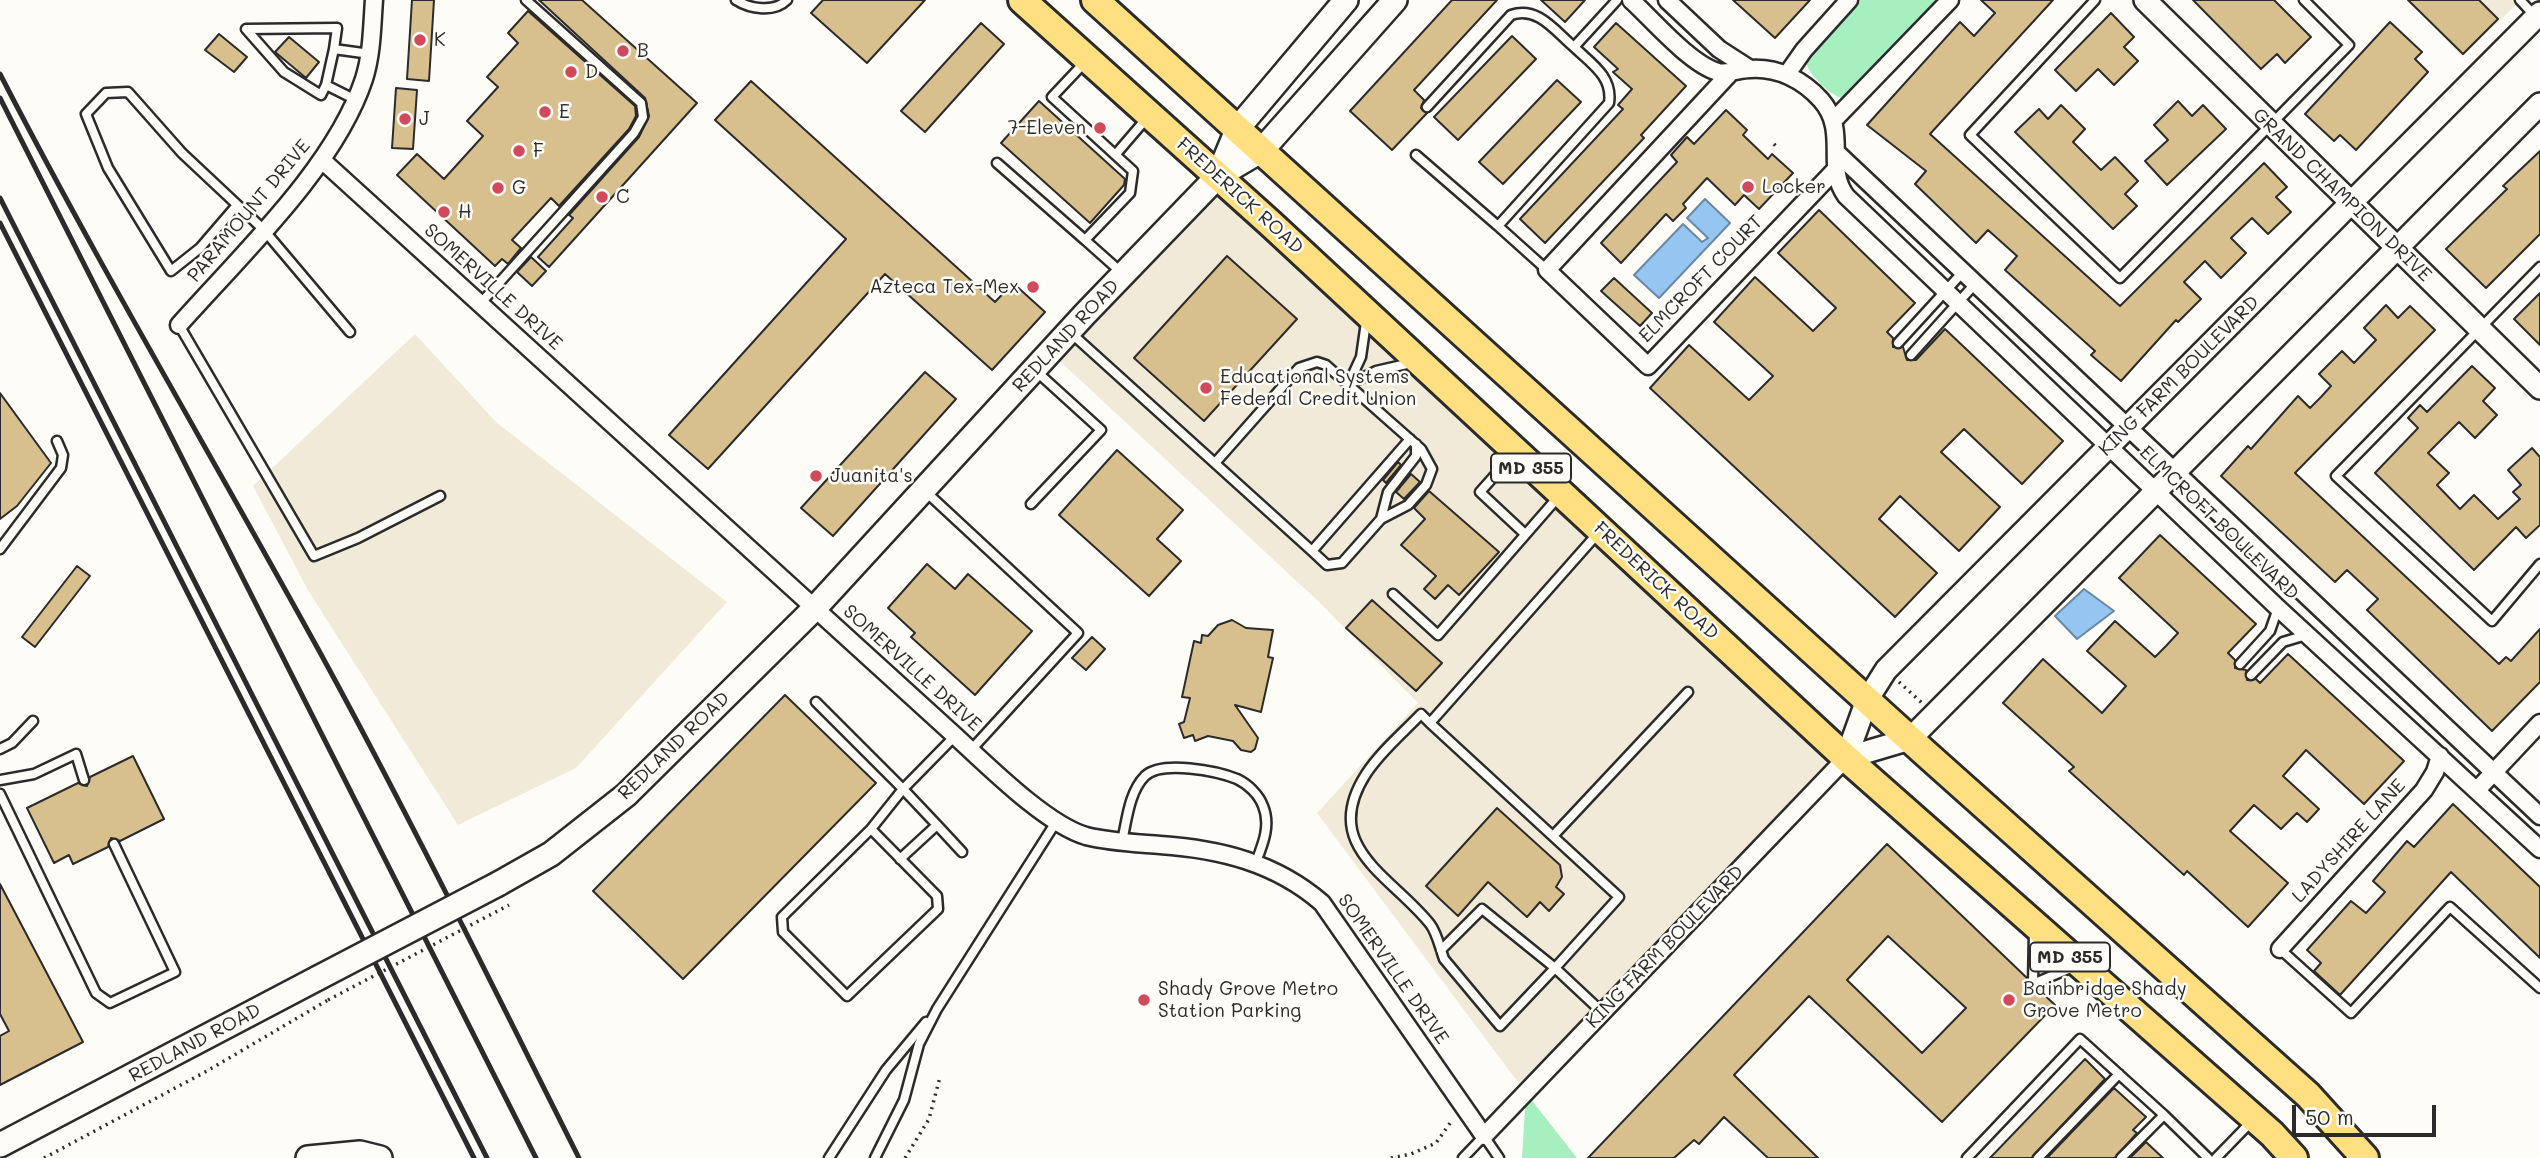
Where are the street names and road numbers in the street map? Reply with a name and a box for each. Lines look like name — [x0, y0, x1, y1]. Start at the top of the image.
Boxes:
street label: GRAND CHAMPION DRIVE — [2248, 104, 2436, 286]
street label: FREDERICK ROAD — [1172, 133, 1308, 259]
street label: PARAMOUNT DRIVE — [183, 135, 315, 287]
street label: ELMCROFT COURT — [1634, 211, 1768, 347]
street label: SOMERVILLE DRIVE — [419, 219, 567, 355]
street label: REDLAND ROAD — [1008, 275, 1124, 397]
street label: KING FARM BOULEVARD — [2094, 291, 2264, 461]
street label: ELMCROFT BOULEVARD — [2135, 441, 2303, 605]
road number: MD 355 — [1491, 454, 1571, 482]
street label: FREDERICK ROAD — [1589, 517, 1723, 645]
street label: SOMERVILLE DRIVE — [838, 600, 986, 736]
street label: REDLAND ROAD — [614, 687, 734, 805]
street label: LADYSHIRE LANE — [2288, 775, 2410, 907]
street label: KING FARM BOULEVARD — [1581, 861, 1749, 1033]
street label: SOMERVILLE DRIVE — [1333, 890, 1453, 1048]
road number: MD 355 — [2030, 942, 2110, 972]
street label: REDLAND ROAD — [125, 999, 265, 1087]

